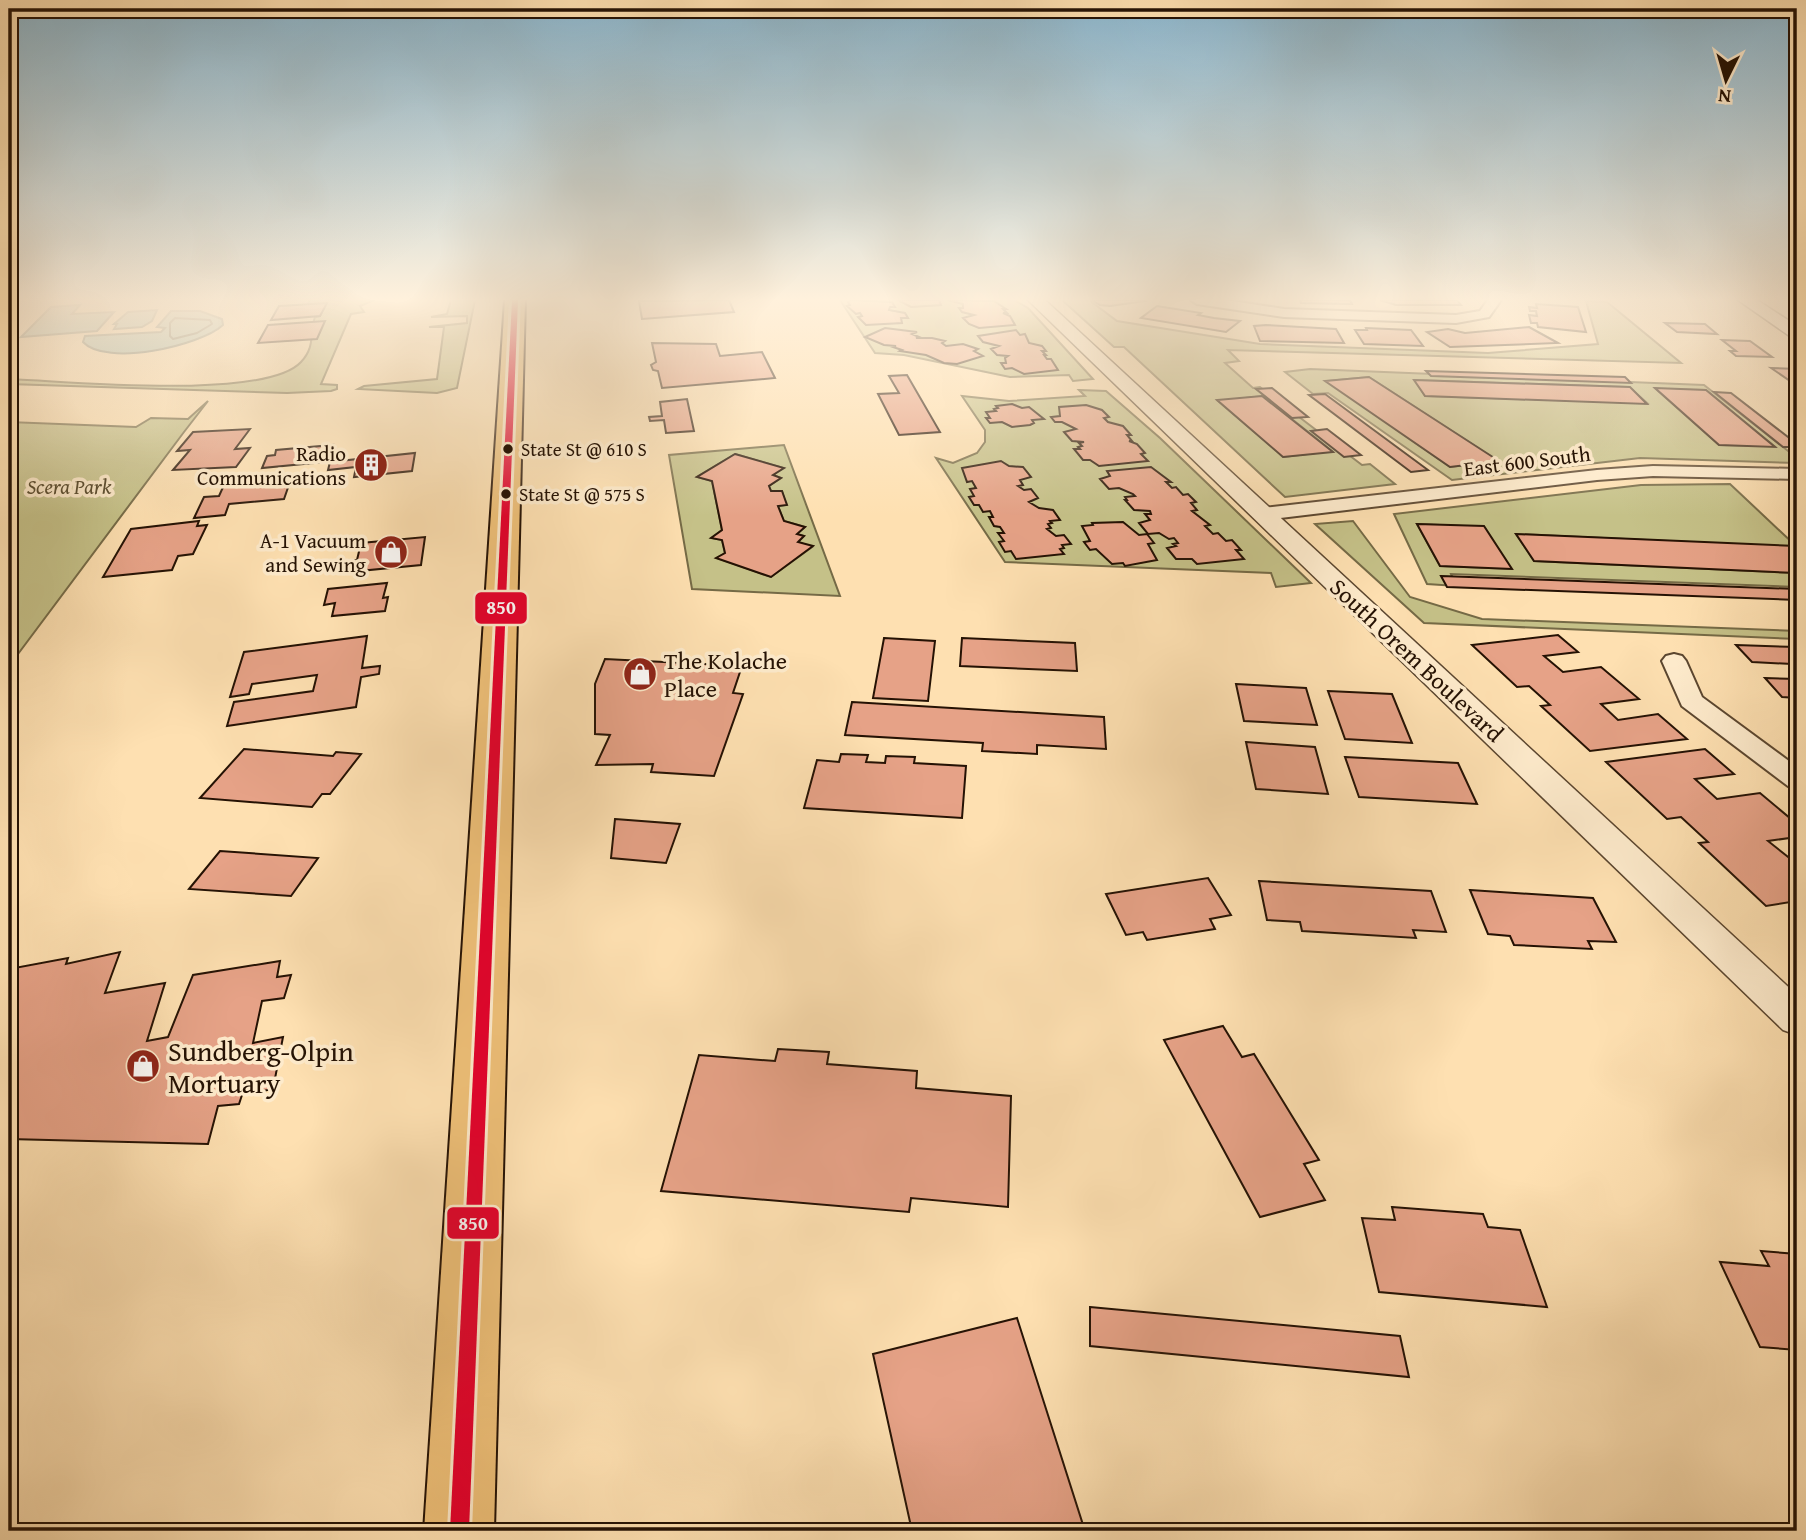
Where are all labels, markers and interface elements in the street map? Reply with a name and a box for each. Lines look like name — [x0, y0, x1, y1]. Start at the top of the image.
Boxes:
north arrow — [1690, 46, 1760, 116]
text: N — [1717, 82, 1732, 111]
place label: State St @ 610 S — [521, 435, 647, 463]
place label: Radio Communications — [197, 438, 346, 493]
street label: East 600 South — [1462, 438, 1592, 484]
marker: State St @ 610 S — [501, 442, 515, 456]
building icon: Radio Communications — [352, 446, 390, 484]
park label: Scera Park — [27, 471, 112, 502]
place label: State St @ 575 S — [519, 480, 645, 508]
marker: State St @ 575 S — [499, 487, 513, 501]
place label: A-1 Vacuum and Sewing — [260, 525, 367, 580]
shop icon: A-1 Vacuum and Sewing — [372, 533, 410, 571]
street label: South Orem Boulevard — [1322, 570, 1512, 750]
line badge: 850 — [474, 591, 528, 625]
text: 850 — [486, 593, 516, 621]
place label: The Kolache Place — [664, 643, 787, 706]
shop icon: The Kolache Place — [621, 655, 659, 693]
place label: Sundberg-Olpin Mortuary — [168, 1030, 354, 1103]
shop icon: Sundberg-Olpin Mortuary — [124, 1047, 162, 1085]
line badge: 850 — [446, 1206, 500, 1240]
text: 850 — [458, 1209, 488, 1237]

